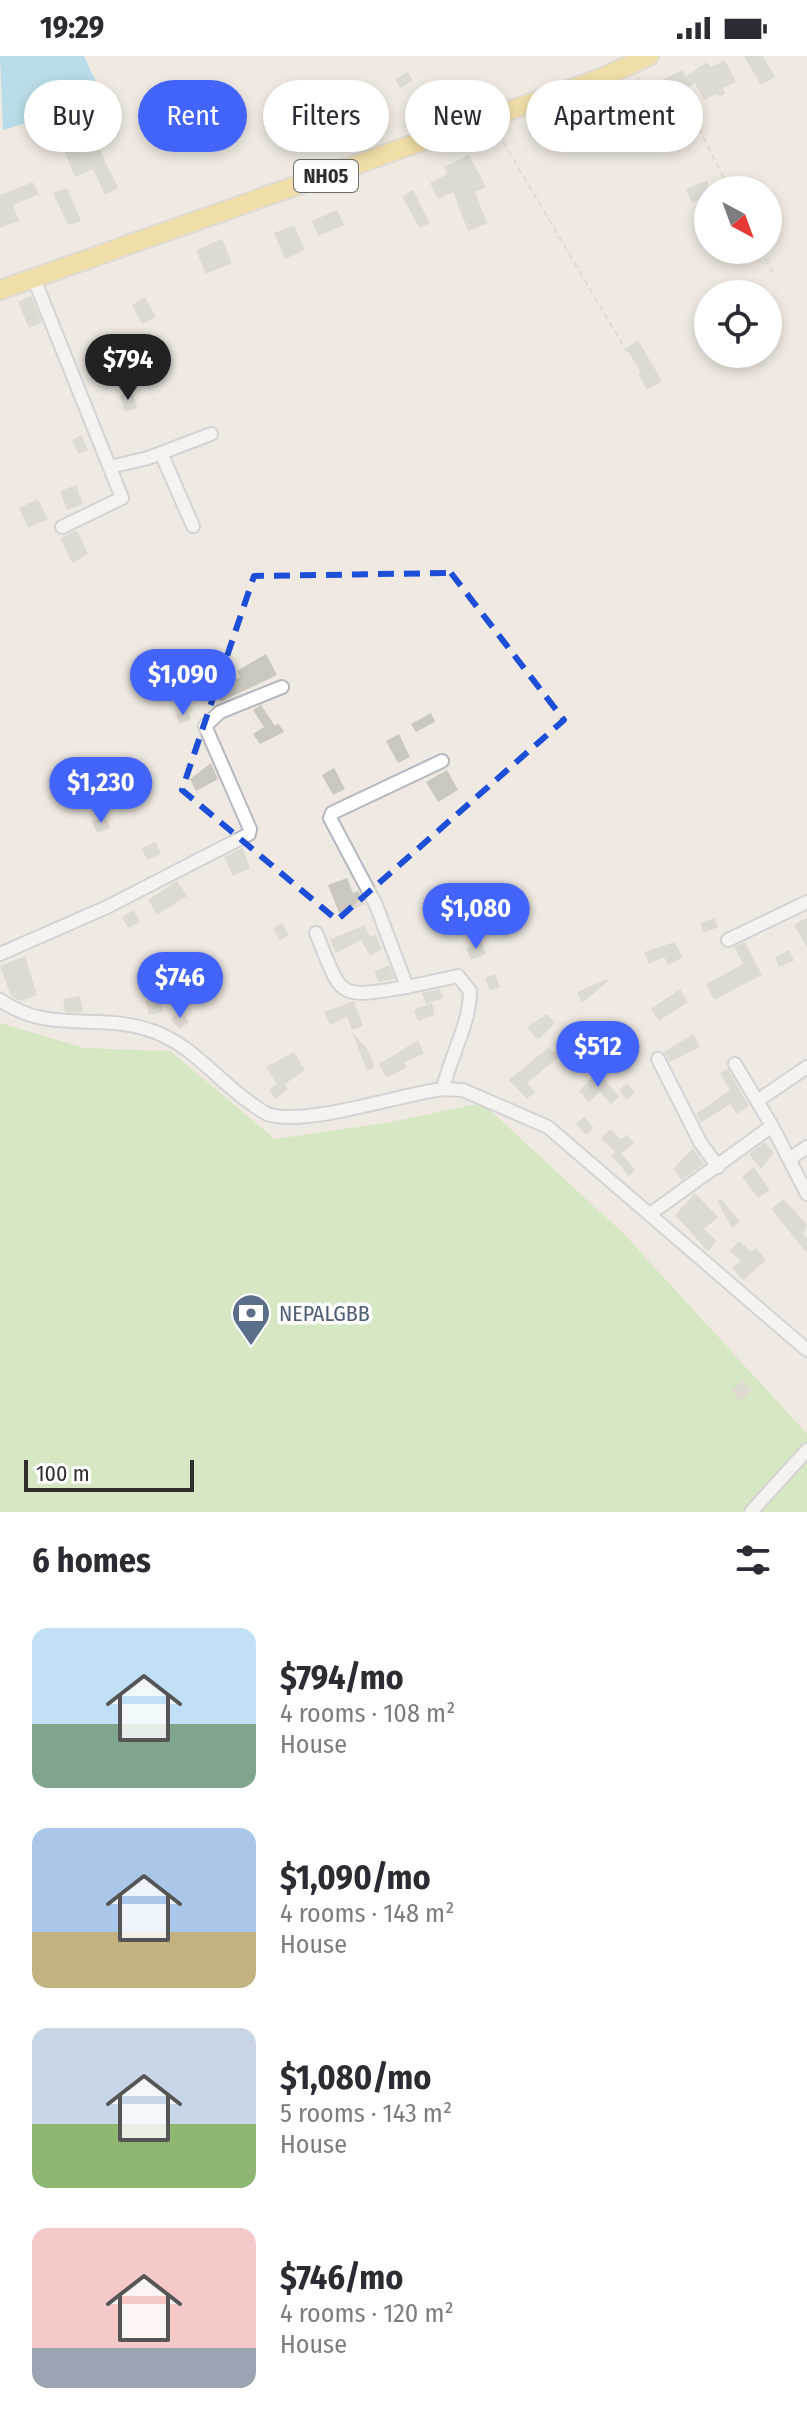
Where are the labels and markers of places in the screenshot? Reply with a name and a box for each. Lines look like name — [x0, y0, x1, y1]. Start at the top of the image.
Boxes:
pin: $794 — [81, 334, 175, 402]
pin: $1,090 — [118, 649, 248, 717]
pin: $1,230 — [36, 757, 166, 825]
pin: $1,080 — [411, 883, 541, 951]
pin: $746 — [133, 952, 227, 1020]
pin: $512 — [551, 1021, 645, 1089]
bank icon: NEPALGBB — [230, 1292, 272, 1347]
place label: NEPALGBB — [279, 1300, 370, 1327]

